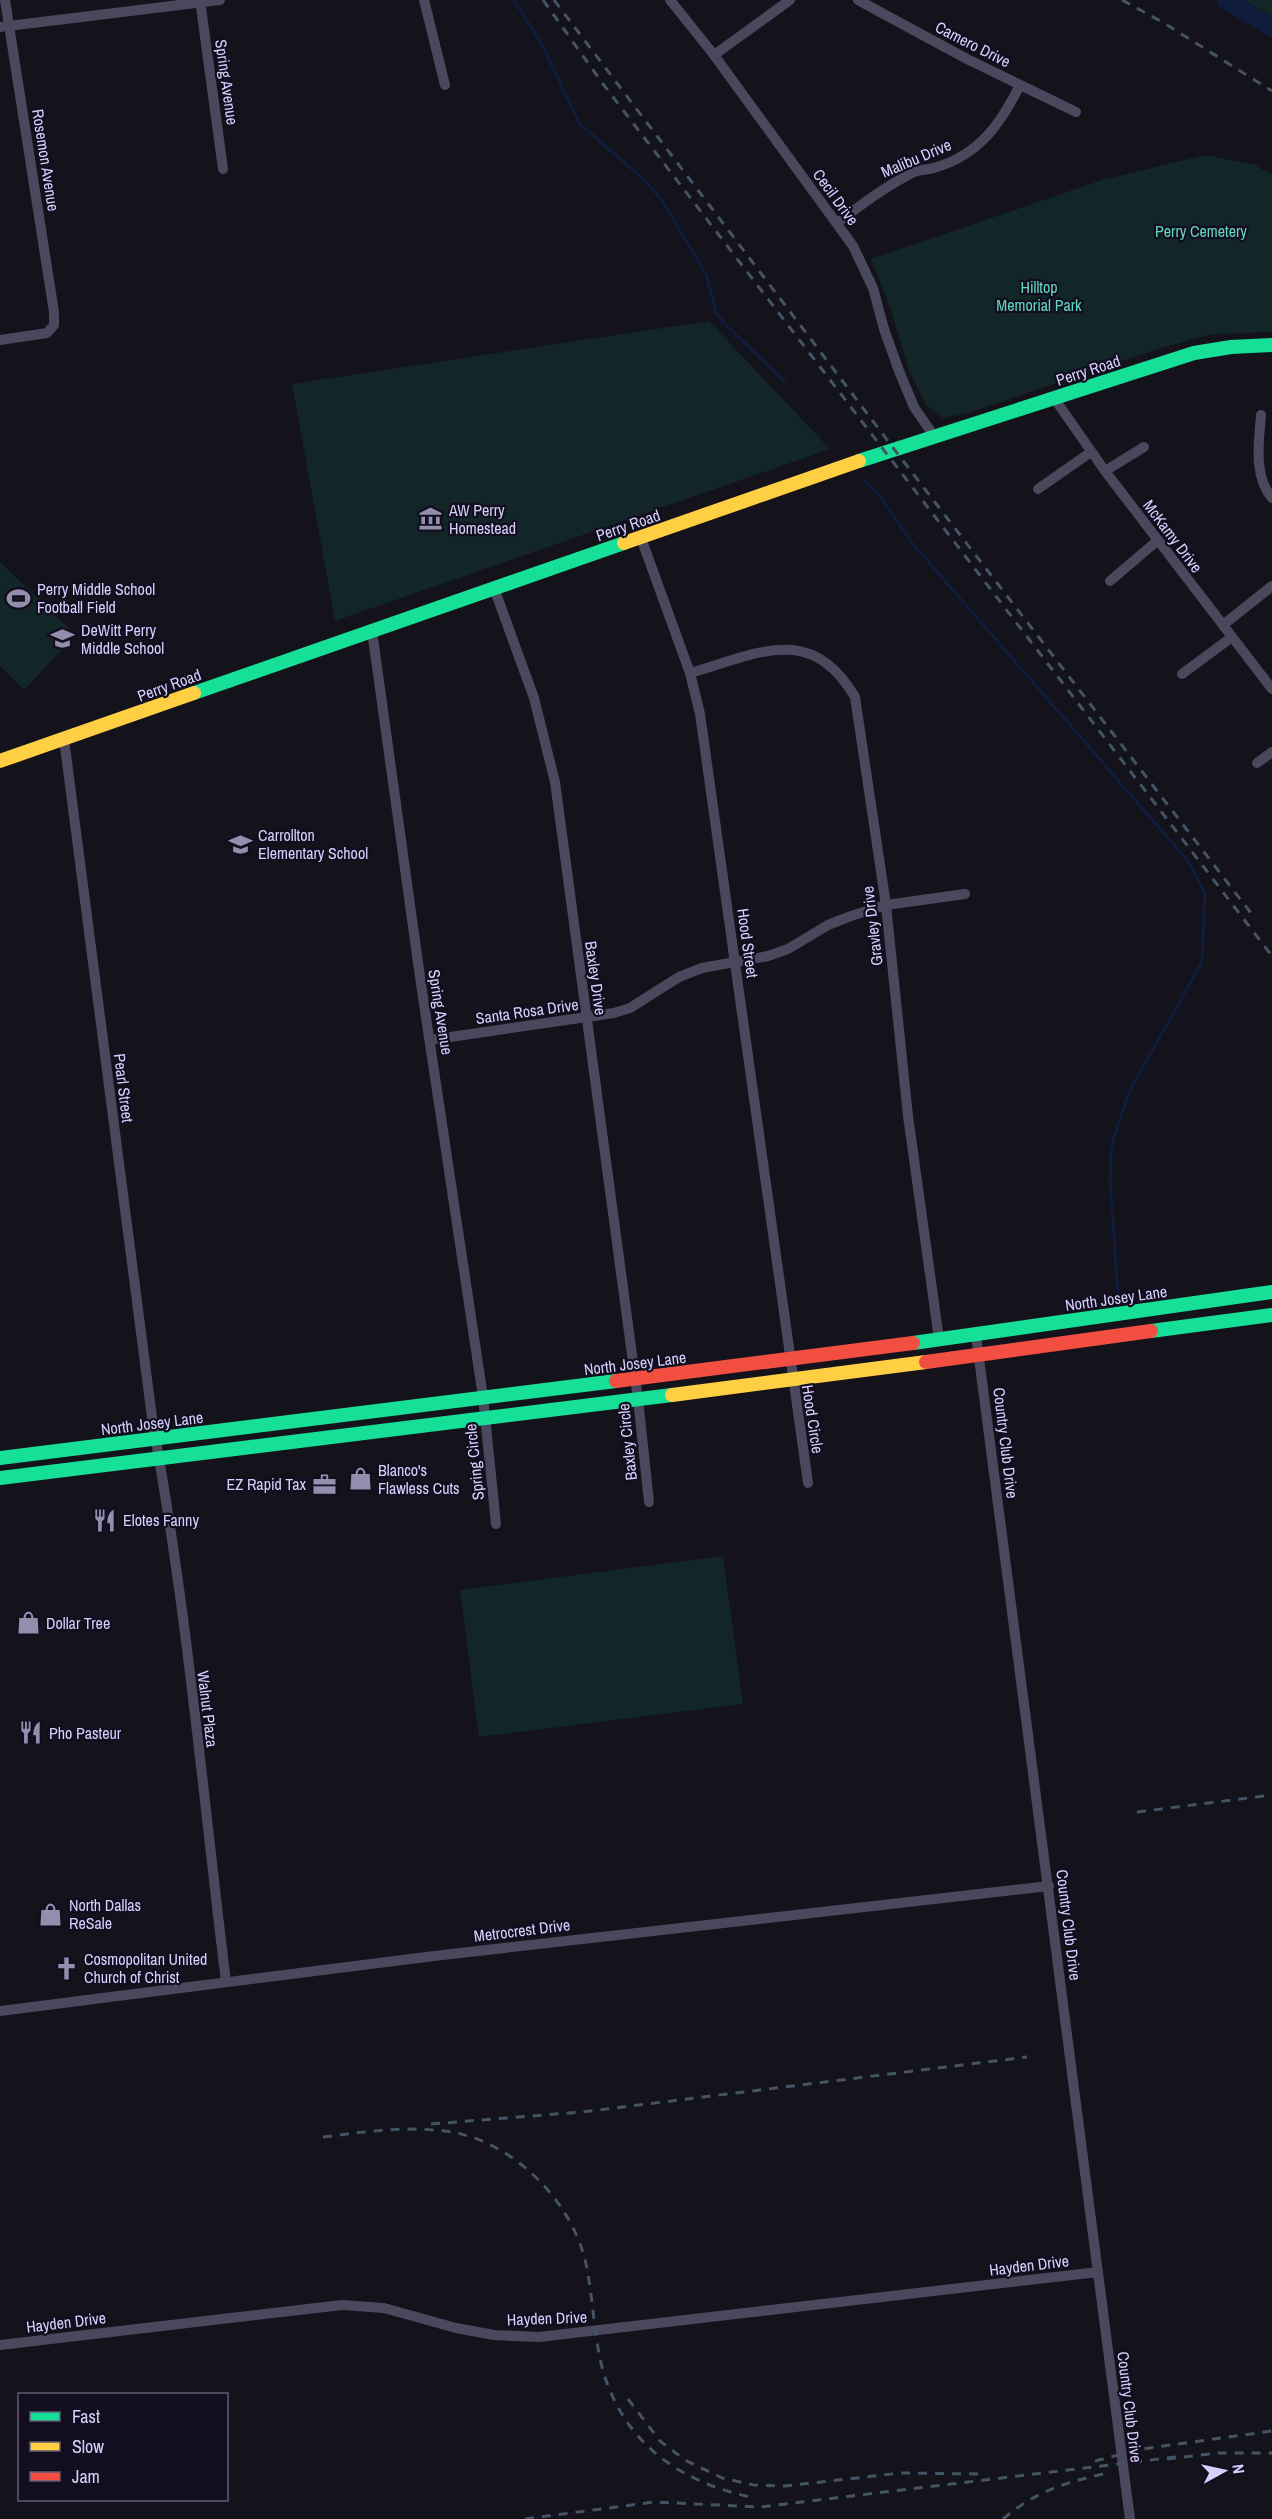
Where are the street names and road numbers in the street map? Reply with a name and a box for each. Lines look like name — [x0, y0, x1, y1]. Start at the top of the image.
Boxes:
street label: Camero Drive — [932, 16, 1014, 72]
street label: Spring Avenue — [210, 38, 244, 126]
street label: Rosemon Avenue — [27, 107, 65, 213]
street label: Malibu Drive — [877, 133, 955, 183]
street label: Cecil Drive — [808, 164, 864, 230]
street label: Perry Road — [1053, 349, 1123, 391]
street label: McKamy Drive — [1138, 495, 1208, 577]
street label: Perry Road — [593, 504, 663, 546]
street label: Perry Road — [134, 663, 204, 707]
street label: Gravley Drive — [856, 885, 888, 967]
street label: Hood Street — [732, 907, 764, 980]
street label: Baxley Drive — [580, 940, 612, 1016]
street label: Spring Avenue — [423, 968, 459, 1056]
street label: Santa Rosa Drive — [474, 993, 580, 1029]
street label: Pearl Street — [109, 1052, 139, 1124]
street label: North Josey Lane — [1064, 1280, 1168, 1316]
street label: North Josey Lane — [583, 1346, 687, 1380]
street label: Hood Circle — [797, 1383, 829, 1455]
street label: Country Club Drive — [988, 1386, 1024, 1500]
street label: Baxley Circle — [612, 1402, 642, 1482]
street label: North Josey Lane — [100, 1406, 204, 1440]
street label: Spring Circle — [459, 1423, 489, 1501]
street label: Walnut Plaza — [192, 1670, 224, 1749]
street label: Country Club Drive — [1051, 1868, 1087, 1982]
street label: Metrocrest Drive — [473, 1913, 571, 1947]
street label: Hayden Drive — [988, 2249, 1070, 2281]
street label: Hayden Drive — [25, 2306, 107, 2338]
street label: Hayden Drive — [507, 2306, 587, 2330]
street label: Country Club Drive — [1112, 2350, 1148, 2464]

